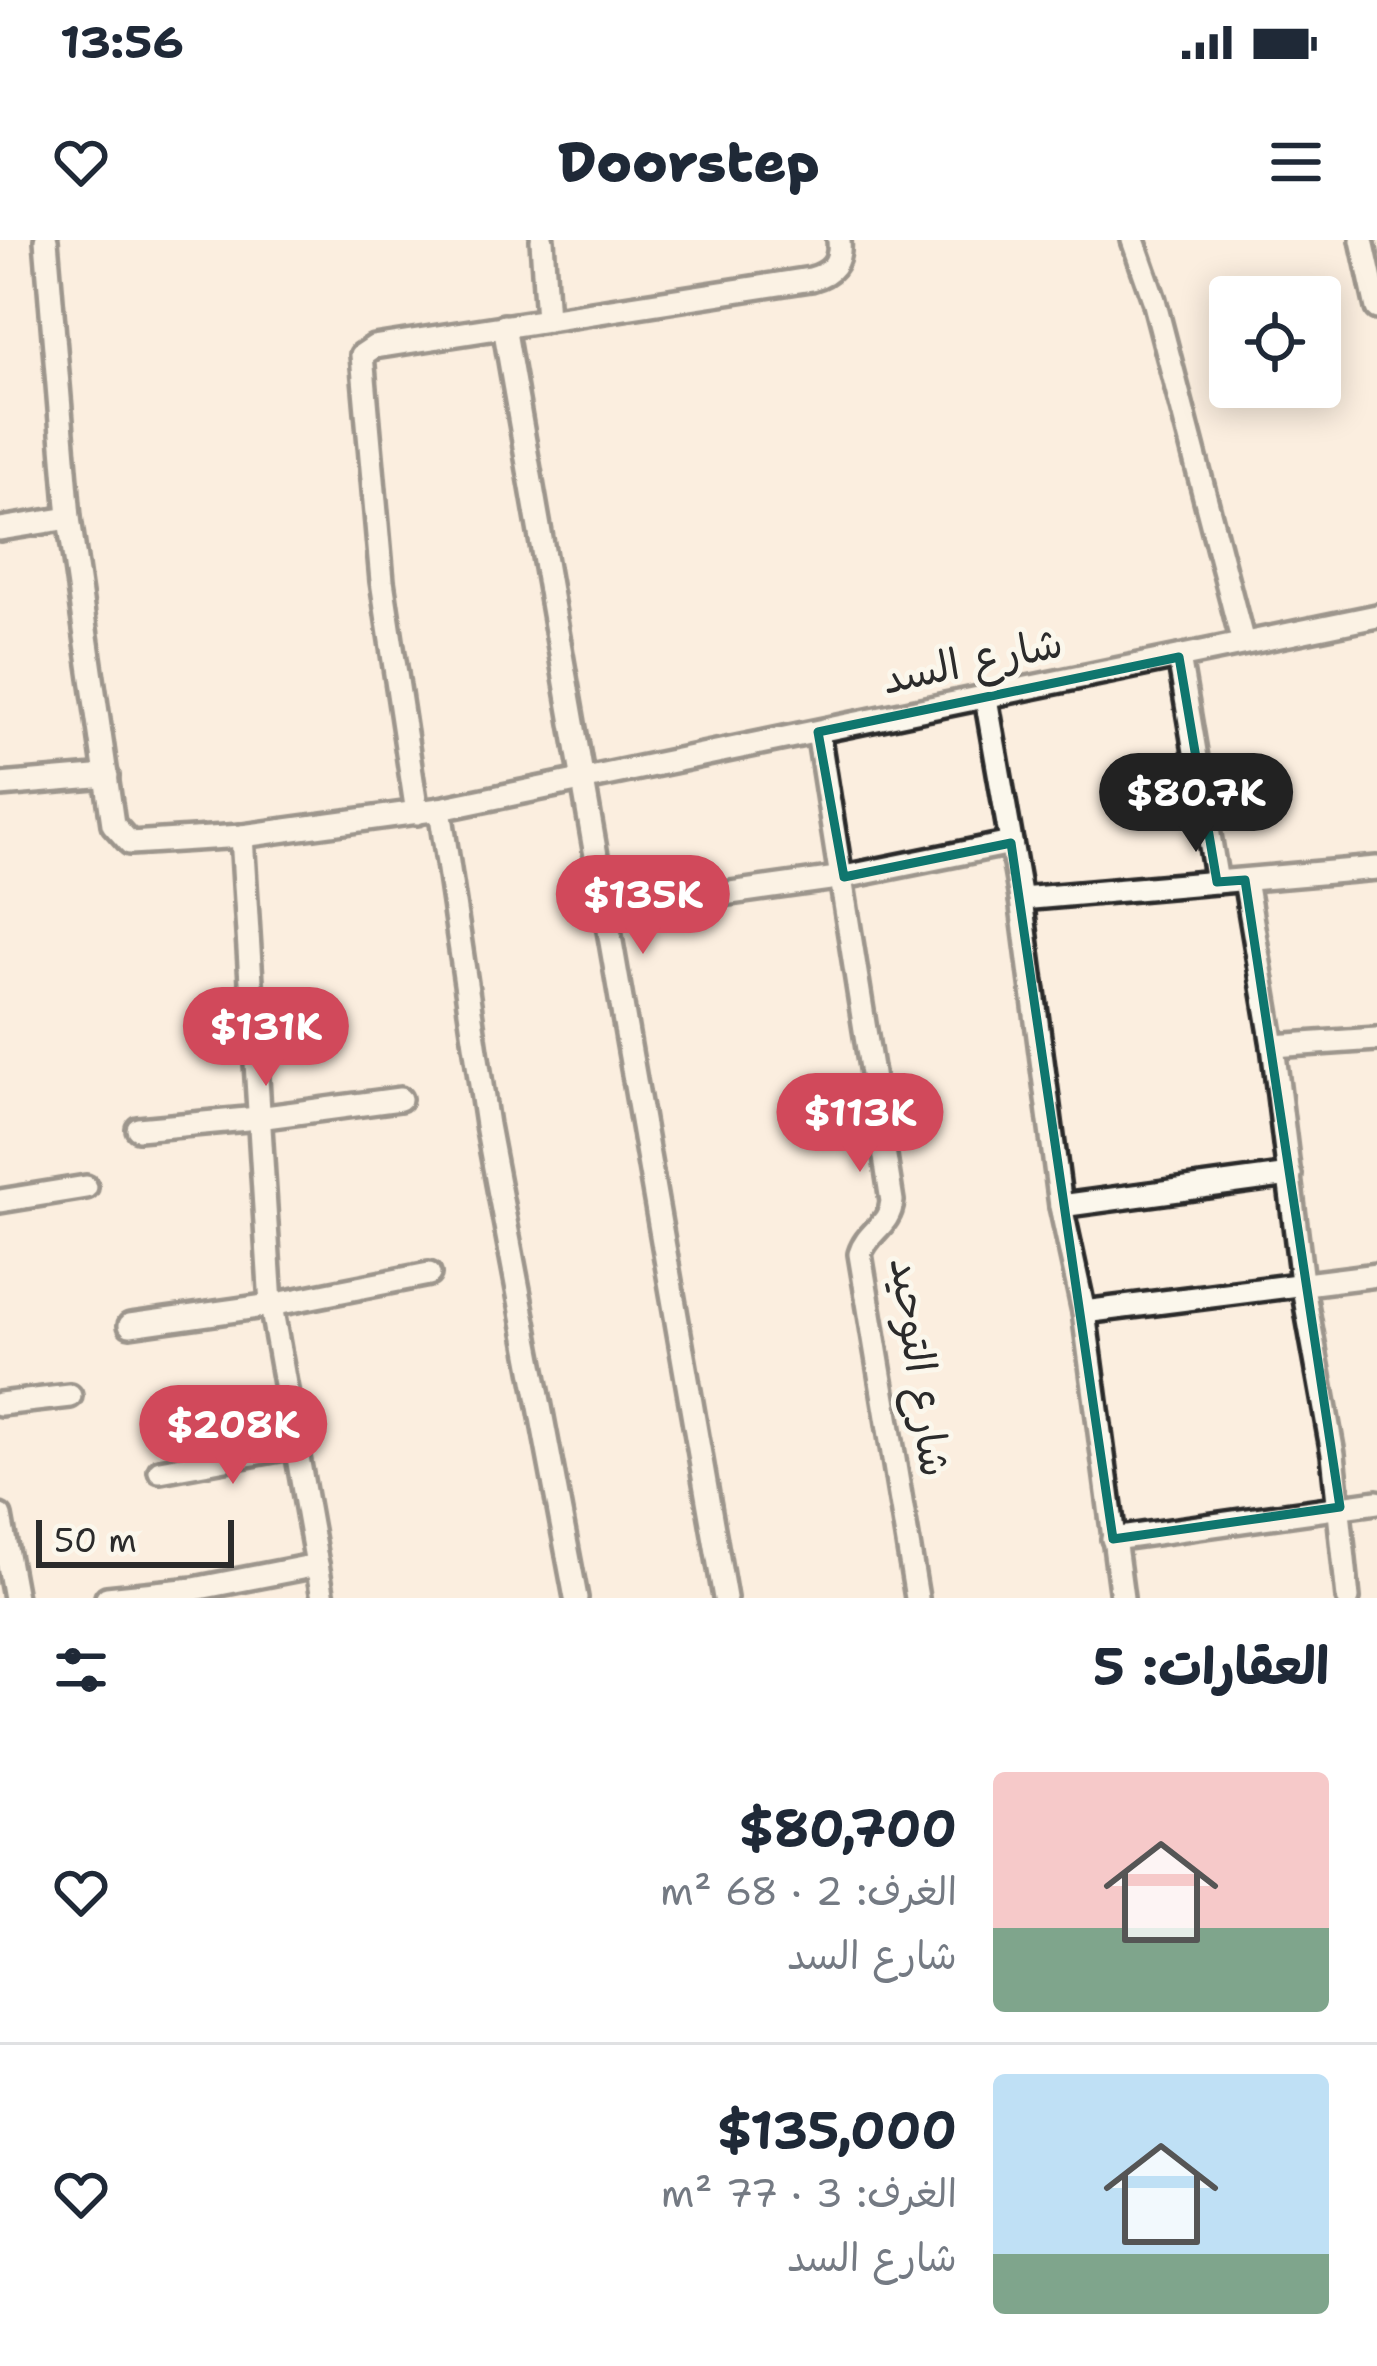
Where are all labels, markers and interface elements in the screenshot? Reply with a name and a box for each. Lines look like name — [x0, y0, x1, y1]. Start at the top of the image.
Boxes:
text: 13:56 — [60, 12, 184, 72]
text: Doorstep — [558, 126, 819, 198]
icon: heart — [48, 129, 114, 195]
icon: menu — [1263, 129, 1329, 195]
map controls — [1209, 276, 1341, 408]
button: locate — [1209, 276, 1341, 408]
street label: شارع السد — [877, 614, 1068, 708]
pin: $80.7K — [1098, 753, 1294, 855]
text: $80.7K — [1126, 766, 1266, 818]
pin: $135K — [559, 855, 727, 957]
text: $135K — [583, 868, 703, 920]
pin: $131K — [182, 987, 350, 1089]
text: $131K — [210, 1000, 322, 1052]
pin: $113K — [776, 1073, 944, 1175]
text: $113K — [803, 1086, 917, 1138]
street label: شارع التوحيد — [876, 1254, 964, 1481]
pin: $208K — [149, 1385, 317, 1487]
text: $208K — [166, 1398, 300, 1450]
scale bar — [36, 1514, 234, 1567]
text: 50 m — [54, 1518, 137, 1563]
text: العقارات: 5 — [1093, 1632, 1329, 1700]
icon: filters — [48, 1637, 114, 1703]
text: $80,700 — [738, 1794, 957, 1862]
icon: home — [1089, 1820, 1233, 1964]
icon: heart — [48, 1859, 114, 1925]
text: الغرف: 2 · 68 m² — [660, 1865, 957, 1917]
text: شارع السد — [787, 1929, 957, 1981]
text: $135,000 — [717, 2096, 957, 2164]
icon: home — [1089, 2122, 1233, 2266]
icon: heart — [48, 2161, 114, 2227]
text: الغرف: 3 · 77 m² — [661, 2167, 957, 2219]
text: شارع السد — [787, 2231, 957, 2283]

